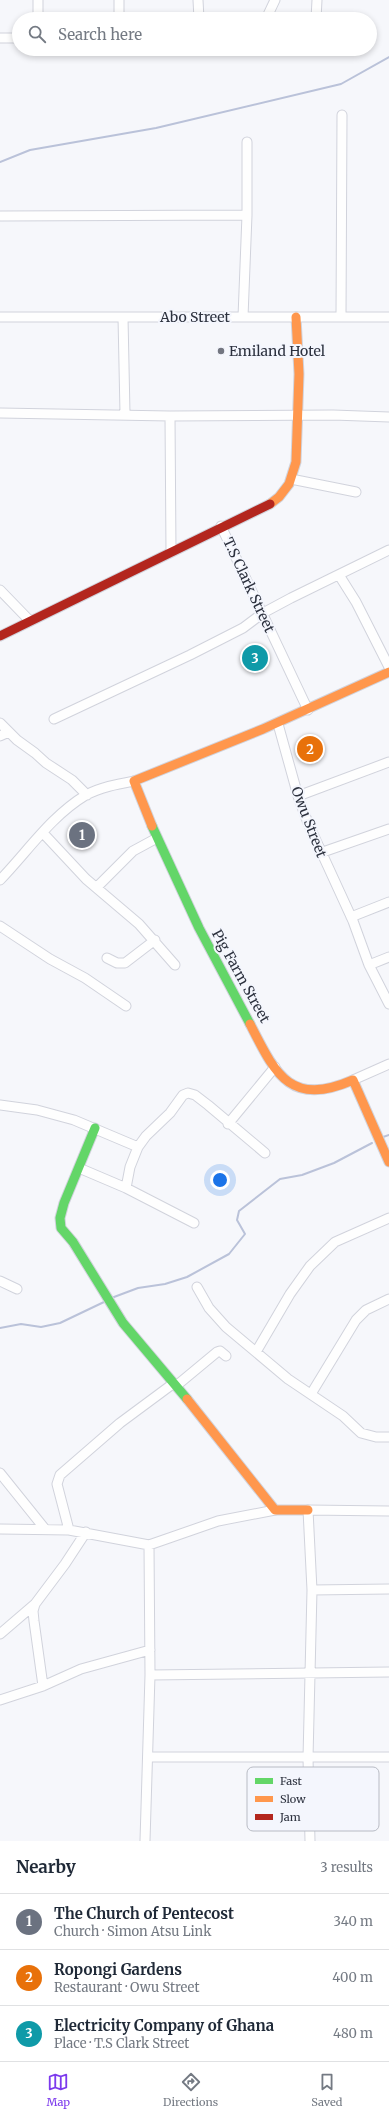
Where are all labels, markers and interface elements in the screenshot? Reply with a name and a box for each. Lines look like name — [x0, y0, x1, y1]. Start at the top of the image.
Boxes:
search box — [12, 12, 377, 56]
icon: search — [26, 23, 48, 45]
text: Search here — [58, 25, 142, 44]
street label: Abo Street — [159, 308, 231, 326]
place label: Emiland Hotel — [229, 342, 326, 360]
marker: Emiland Hotel — [216, 346, 226, 356]
street label: T.S Clark Street — [219, 535, 279, 636]
pin: 3 — [242, 643, 268, 673]
pin: 2 — [297, 734, 323, 764]
street label: Owu Street — [287, 784, 331, 861]
pin: 1 — [69, 820, 95, 850]
street label: Pig Farm Street — [208, 926, 274, 1026]
your location — [210, 1170, 230, 1190]
legend — [247, 1767, 379, 1831]
text: Fast — [280, 1774, 303, 1788]
text: Slow — [280, 1792, 306, 1806]
text: Jam — [279, 1810, 301, 1824]
text: Nearby — [16, 1856, 76, 1878]
text: 3 results — [320, 1859, 373, 1876]
text: The Church of Pentecost — [54, 1904, 234, 1923]
text: 1 — [26, 1913, 32, 1930]
text: 340 m — [334, 1913, 373, 1930]
text: Church · Simon Atsu Link — [54, 1923, 211, 1940]
text: Ropongi Gardens — [54, 1960, 182, 1979]
text: 2 — [25, 1969, 33, 1986]
text: 400 m — [332, 1969, 373, 1986]
text: Restaurant · Owu Street — [54, 1979, 199, 1996]
text: Electricity Company of Ghana — [54, 2016, 274, 2035]
text: 3 — [25, 2025, 33, 2042]
text: 480 m — [333, 2025, 373, 2042]
text: Place · T.S Clark Street — [54, 2035, 189, 2052]
tab: Map — [47, 2071, 70, 2109]
tab: Directions — [163, 2071, 218, 2109]
tab: Saved — [311, 2071, 342, 2109]

